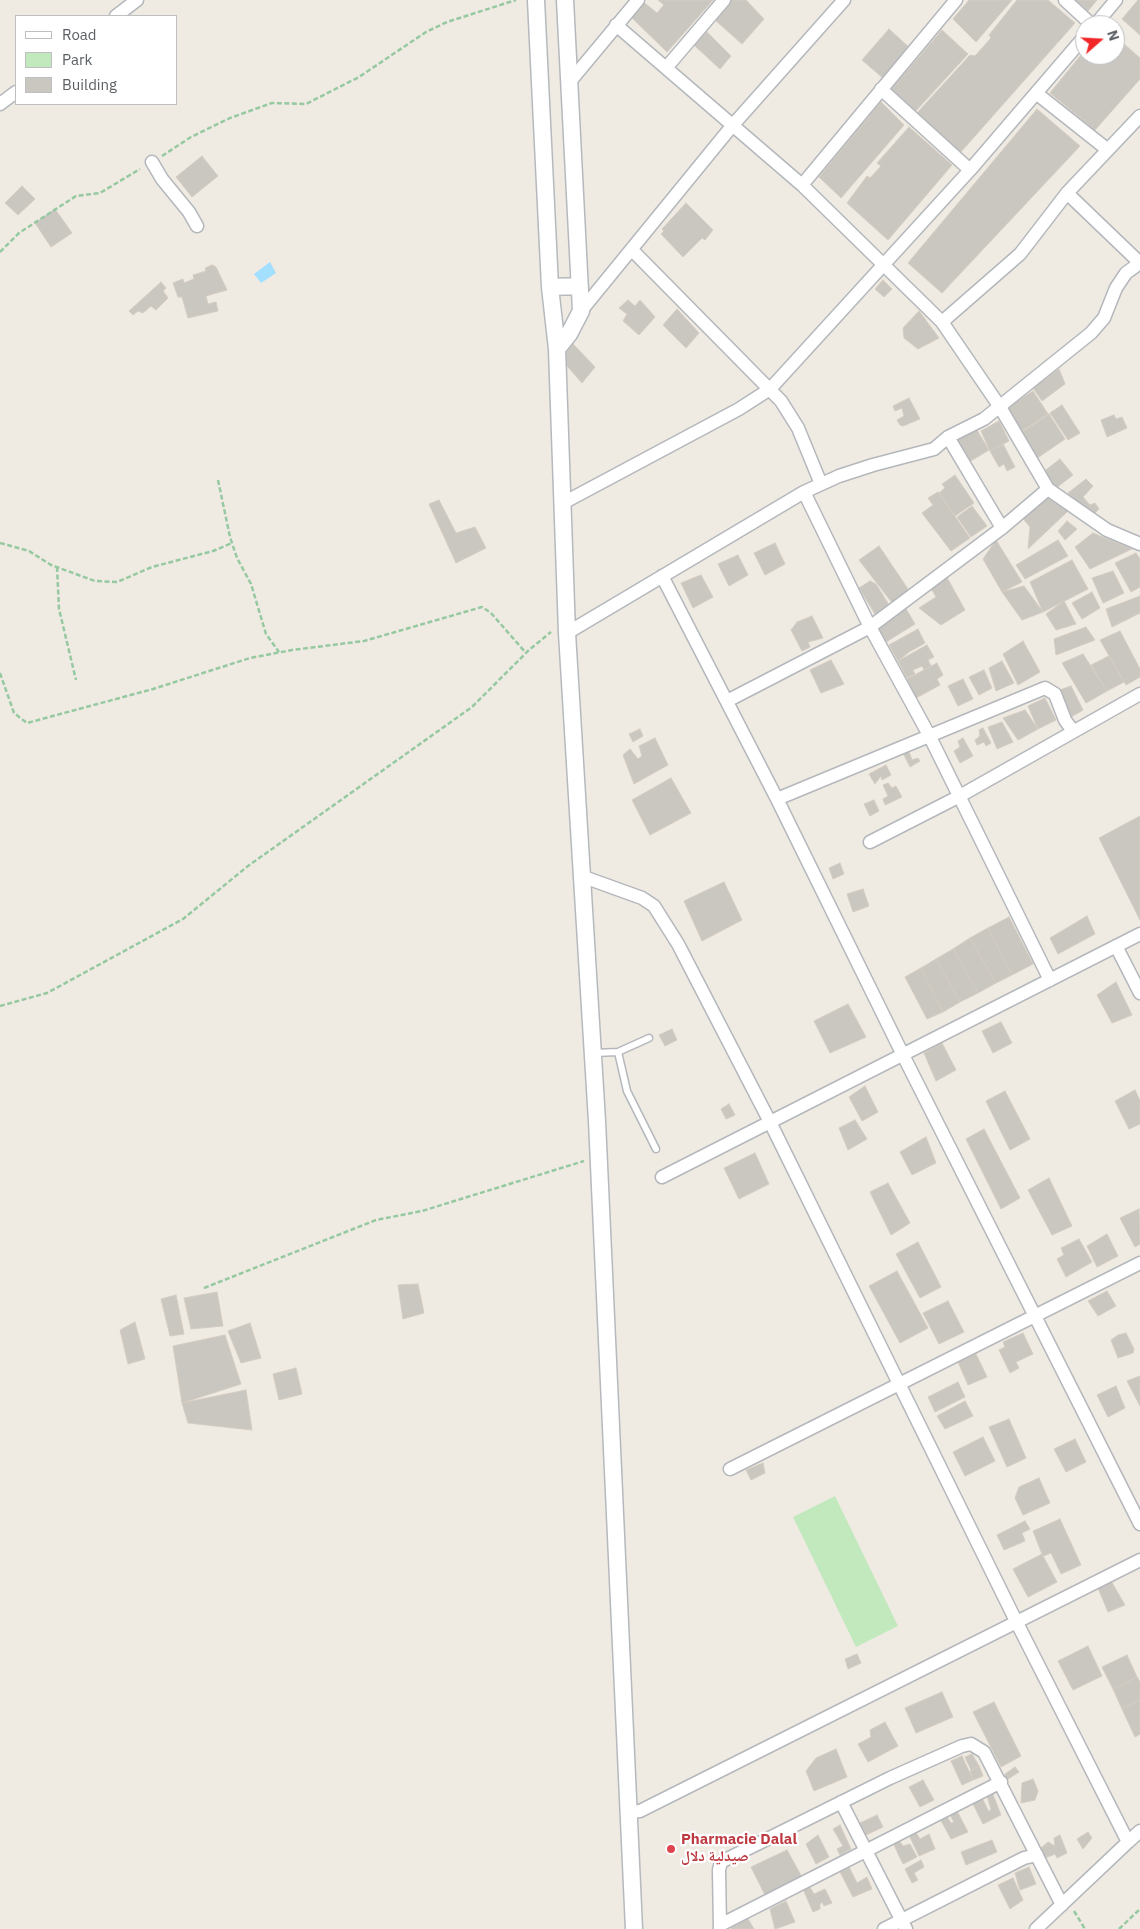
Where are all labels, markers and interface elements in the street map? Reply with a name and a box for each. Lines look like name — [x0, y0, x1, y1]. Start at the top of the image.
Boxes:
legend — [15, 15, 178, 105]
north arrow — [1075, 15, 1125, 65]
text: Road — [62, 25, 97, 44]
text: N — [1103, 28, 1123, 43]
text: Park — [62, 50, 92, 69]
text: Building — [62, 75, 117, 94]
place label: Pharmacie Dalal صيدلية دلال — [681, 1831, 797, 1866]
marker: Pharmacie Dalal صيدلية دلال — [665, 1843, 677, 1855]

